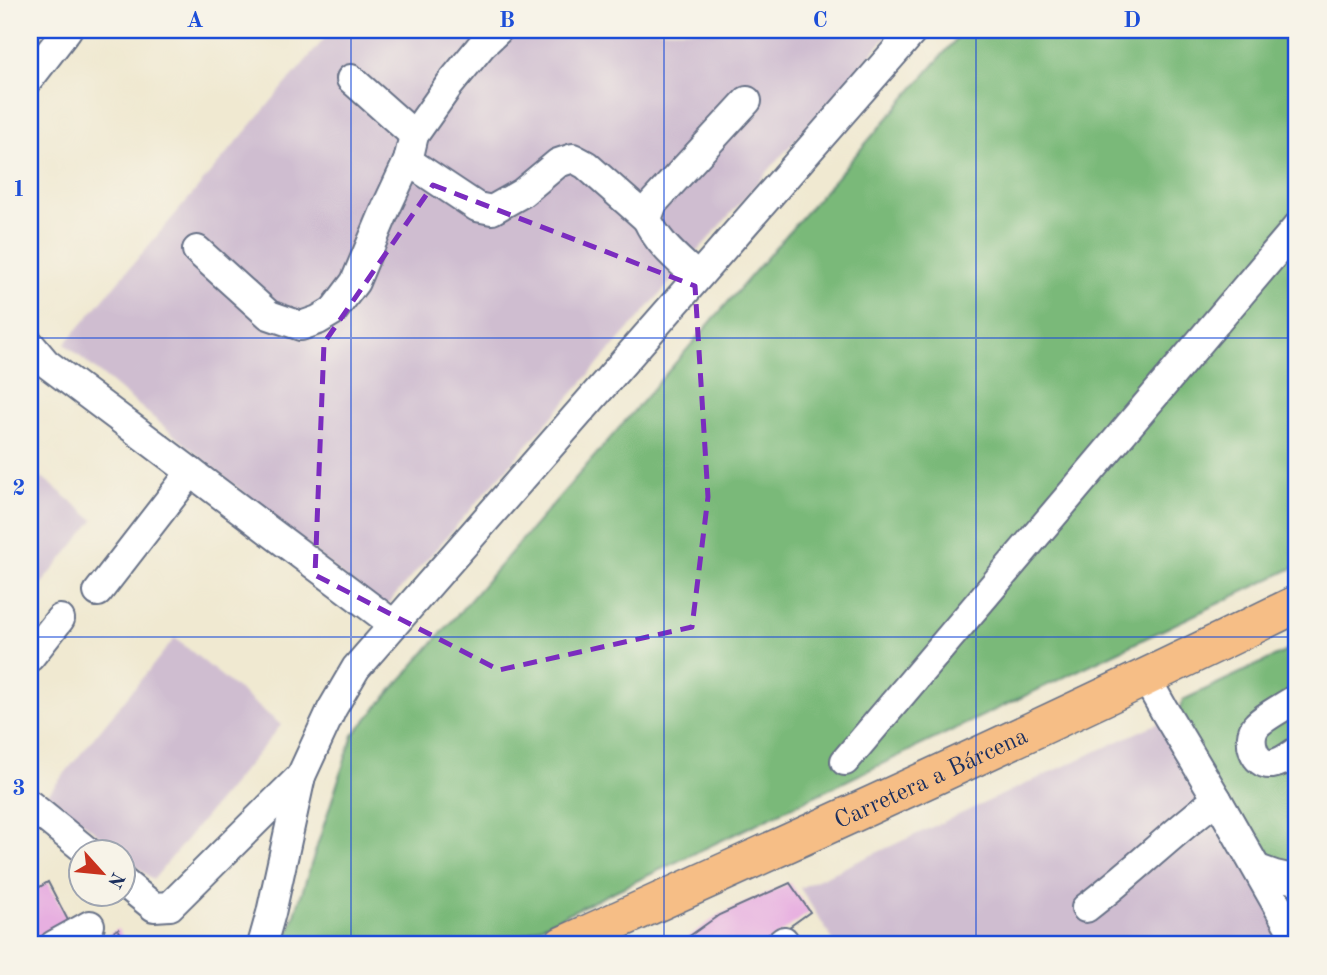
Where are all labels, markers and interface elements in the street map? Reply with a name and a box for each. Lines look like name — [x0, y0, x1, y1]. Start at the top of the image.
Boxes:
text: A — [186, 9, 204, 32]
text: B — [499, 9, 515, 32]
text: C — [812, 9, 828, 32]
text: D — [1123, 9, 1141, 32]
text: 1 — [12, 178, 26, 201]
text: 2 — [12, 477, 26, 500]
street label: Carretera a Bárcena — [831, 725, 1032, 834]
text: 3 — [12, 777, 26, 800]
north arrow — [66, 838, 136, 908]
text: N — [103, 869, 127, 891]

